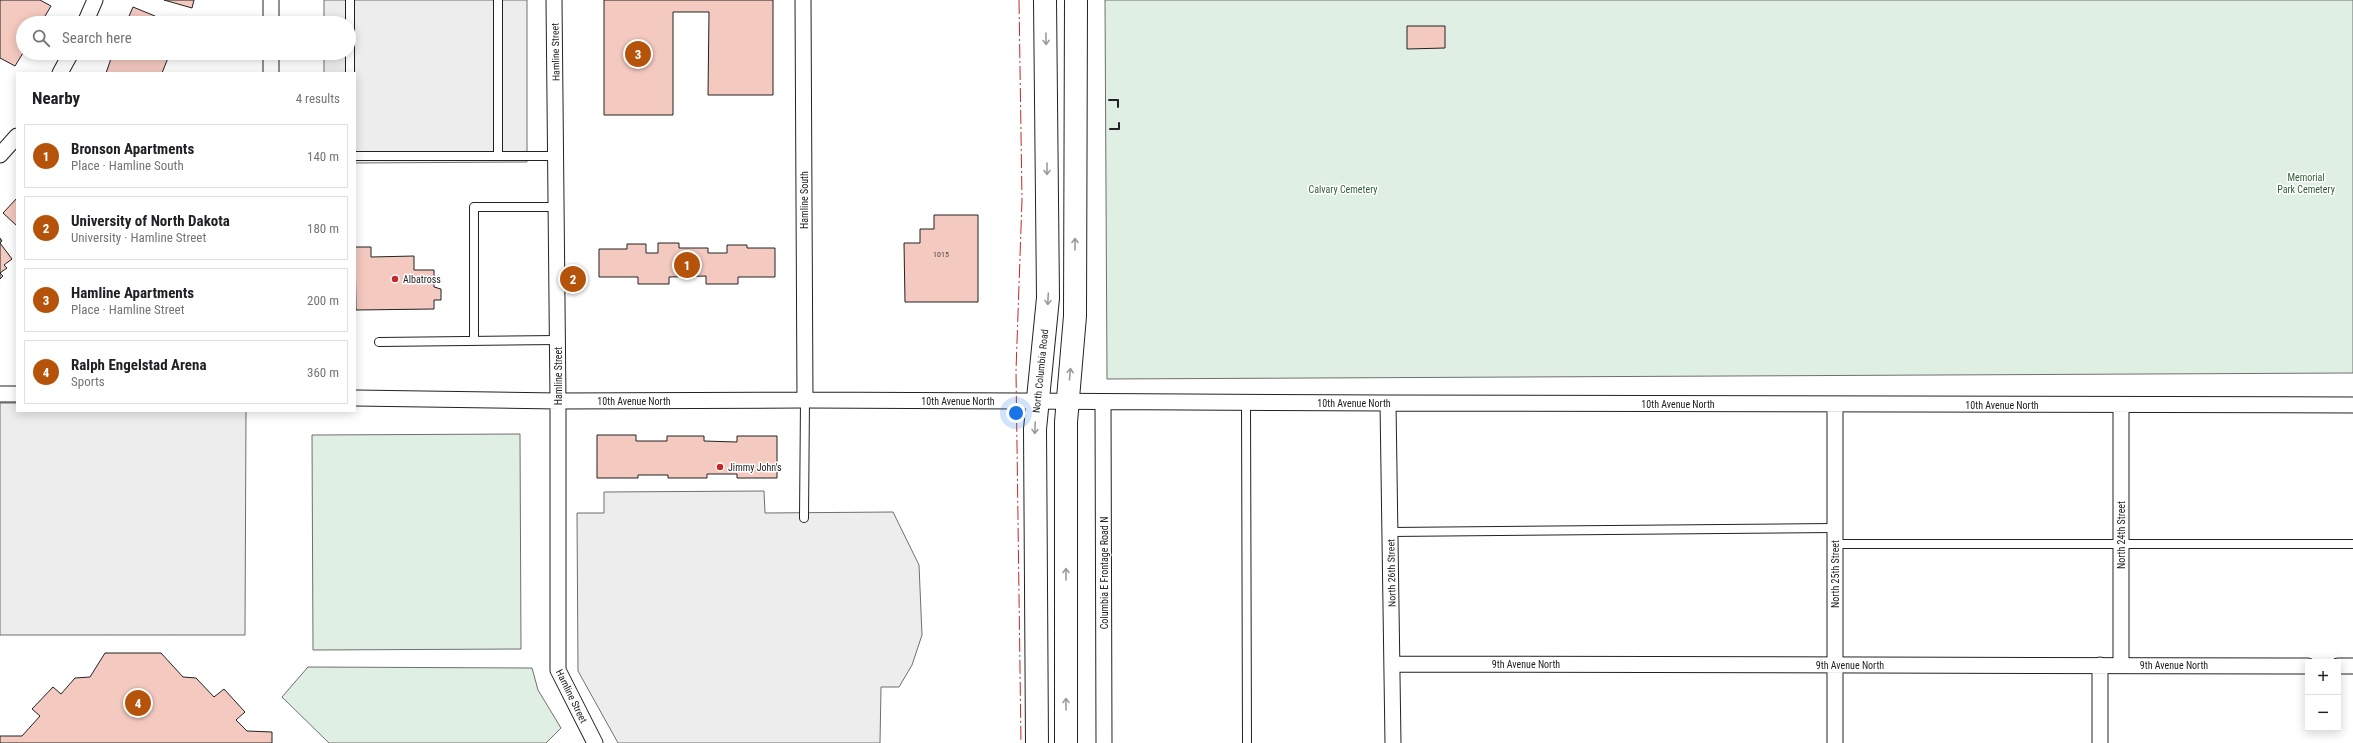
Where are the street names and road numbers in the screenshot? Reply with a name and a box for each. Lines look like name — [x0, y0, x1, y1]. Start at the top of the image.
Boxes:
street label: Hamline Street — [549, 23, 562, 81]
street label: Hamline South — [799, 171, 810, 229]
street label: North Columbia Road — [1031, 329, 1050, 414]
street label: Hamline Street — [553, 347, 564, 405]
street label: 10th Avenue North — [597, 396, 671, 407]
street label: 10th Avenue North — [921, 396, 995, 407]
street label: 10th Avenue North — [1317, 398, 1391, 409]
street label: 10th Avenue North — [1641, 399, 1715, 410]
street label: 10th Avenue North — [1965, 400, 2039, 411]
street label: North 24th Street — [2116, 501, 2127, 569]
street label: Columbia E Frontage Road N — [1099, 517, 1110, 629]
street label: North 26th Street — [1385, 539, 1398, 607]
street label: North 25th Street — [1830, 540, 1841, 608]
street label: 9th Avenue North — [1492, 659, 1560, 670]
street label: 9th Avenue North — [1816, 660, 1884, 671]
street label: 9th Avenue North — [2140, 660, 2208, 671]
street label: Hamline Street — [554, 668, 589, 725]

